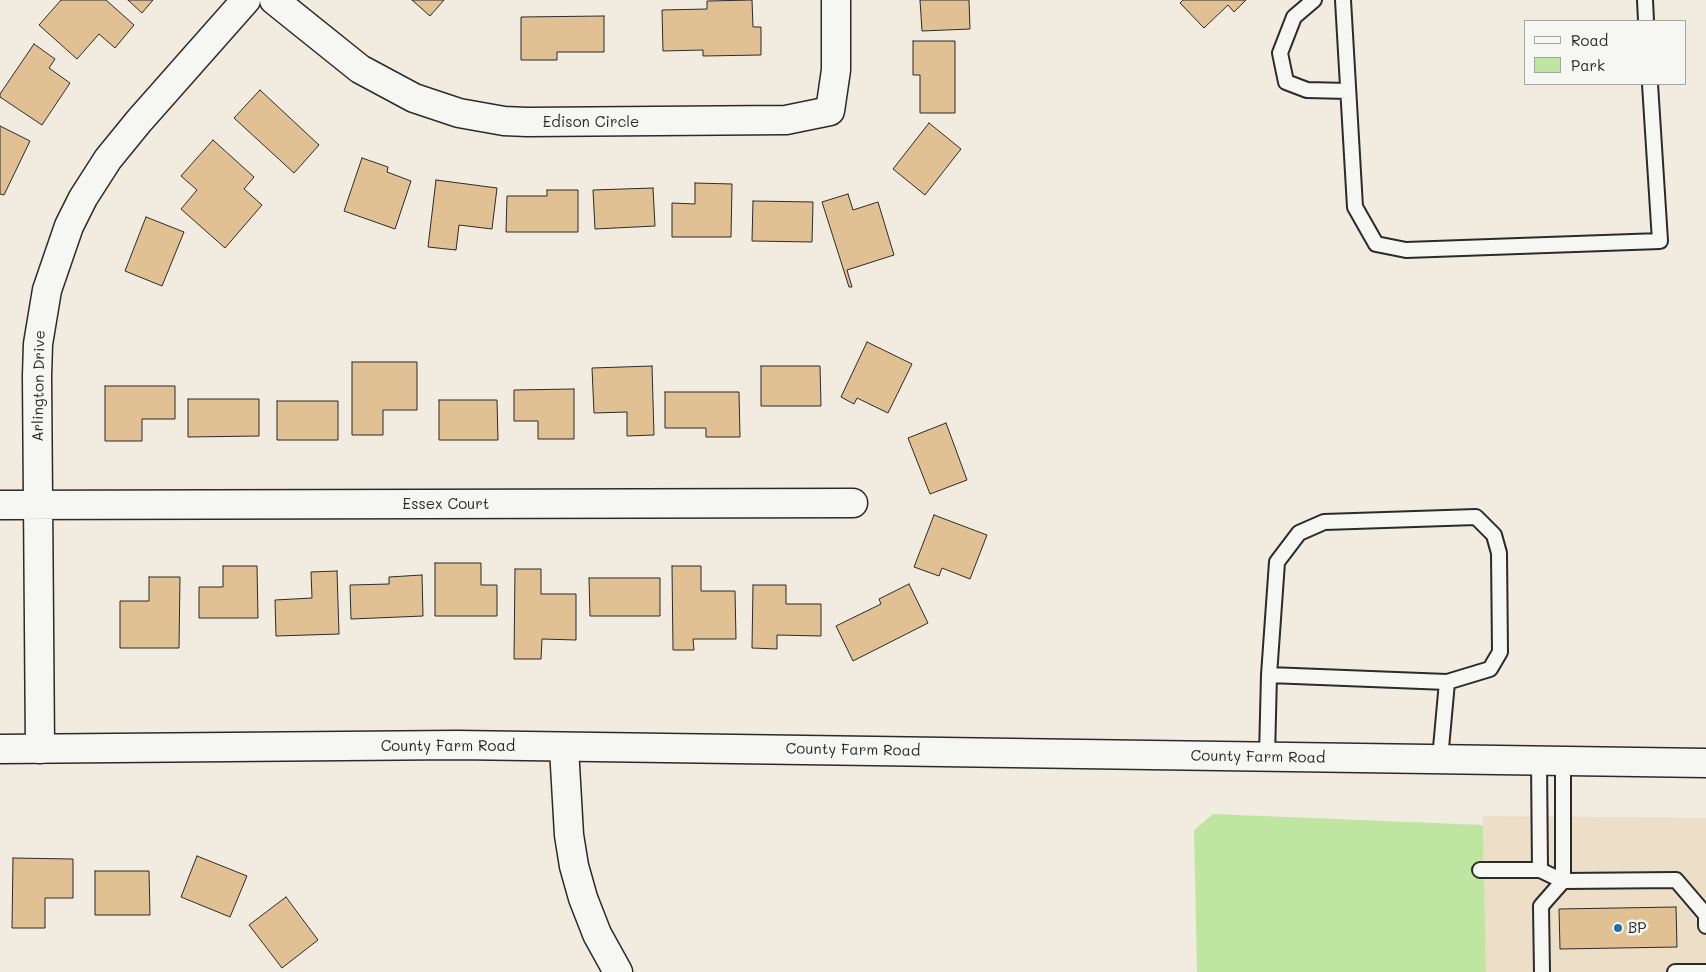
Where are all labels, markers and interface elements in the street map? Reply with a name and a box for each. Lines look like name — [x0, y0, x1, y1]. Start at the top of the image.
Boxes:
legend — [1524, 20, 1686, 85]
text: Road — [1571, 30, 1608, 50]
text: Park — [1571, 55, 1605, 75]
street label: Edison Circle — [543, 113, 639, 131]
street label: Arlington Drive — [29, 330, 49, 442]
street label: Essex Court — [403, 495, 489, 513]
street label: County Farm Road — [381, 737, 515, 755]
street label: County Farm Road — [785, 740, 921, 760]
street label: County Farm Road — [1190, 747, 1326, 767]
place label: BP — [1628, 919, 1646, 937]
marker: BP — [1612, 922, 1624, 934]

